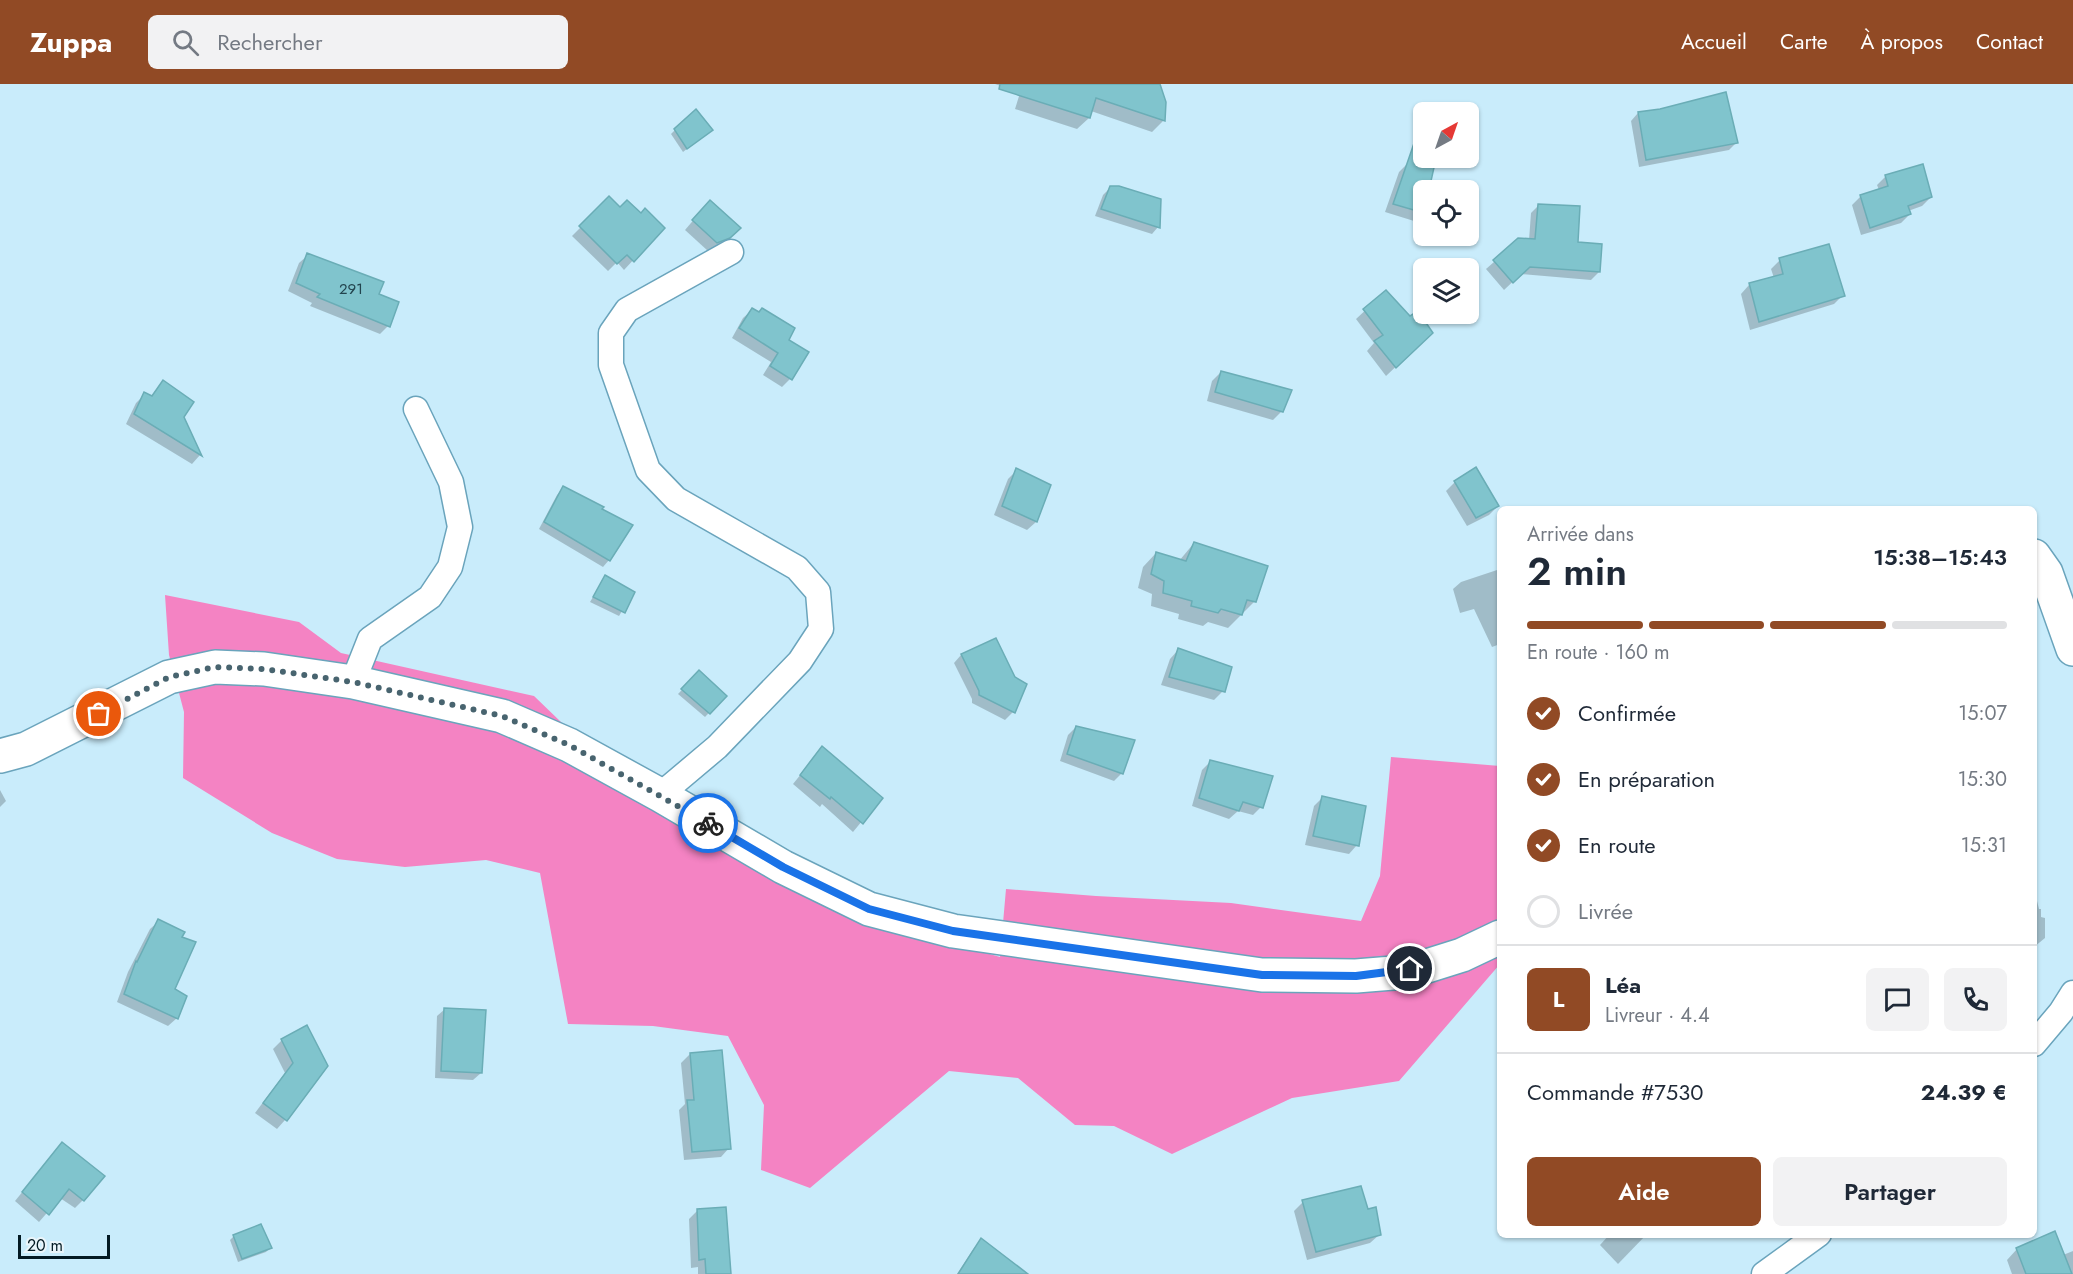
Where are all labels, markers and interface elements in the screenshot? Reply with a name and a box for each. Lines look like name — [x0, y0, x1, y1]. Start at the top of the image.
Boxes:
search box — [148, 15, 568, 69]
text: Zuppa — [30, 22, 112, 63]
icon: search — [169, 26, 202, 59]
text: Rechercher — [217, 26, 322, 58]
text: Accueil — [1681, 27, 1747, 57]
text: Carte — [1780, 27, 1828, 57]
text: À propos — [1861, 27, 1943, 57]
text: Contact — [1976, 27, 2043, 57]
north arrow — [1413, 102, 1479, 168]
map controls — [1413, 102, 1479, 324]
button: locate — [1413, 180, 1479, 246]
button: layers — [1413, 258, 1479, 324]
house number: 291 — [339, 278, 363, 300]
text: Arrivée dans — [1527, 520, 1634, 549]
text: 15:38–15:43 — [1873, 541, 2007, 573]
text: 2 min — [1527, 543, 1627, 600]
text: En route · 160 m — [1527, 638, 1670, 667]
pin — [73, 688, 124, 739]
icon: bag — [82, 697, 115, 730]
icon: check — [1527, 697, 1560, 730]
text: Confirmée — [1578, 697, 1676, 729]
text: 15:07 — [1958, 699, 2007, 728]
icon: check — [1527, 763, 1560, 796]
text: En préparation — [1578, 763, 1715, 795]
text: 15:30 — [1958, 765, 2007, 794]
courier — [678, 793, 738, 853]
icon: bike — [692, 807, 725, 840]
icon: check — [1527, 829, 1560, 862]
text: En route — [1578, 829, 1656, 861]
text: 15:31 — [1961, 831, 2007, 860]
text: Livrée — [1578, 895, 1633, 927]
pin — [1384, 943, 1435, 994]
icon: home — [1393, 952, 1426, 985]
button: chat — [1866, 968, 1929, 1031]
button: phone — [1944, 968, 2007, 1031]
text: Léa — [1605, 969, 1641, 1001]
text: L — [1553, 983, 1564, 1015]
text: Livreur · 4.4 — [1605, 1001, 1710, 1030]
text: Commande #7530 — [1527, 1076, 1704, 1108]
text: 24.39 € — [1921, 1076, 2007, 1108]
button: Aide — [1527, 1157, 1761, 1226]
button: Partager — [1773, 1157, 2007, 1226]
scale bar — [18, 1232, 110, 1260]
text: 20 m — [27, 1234, 63, 1257]

